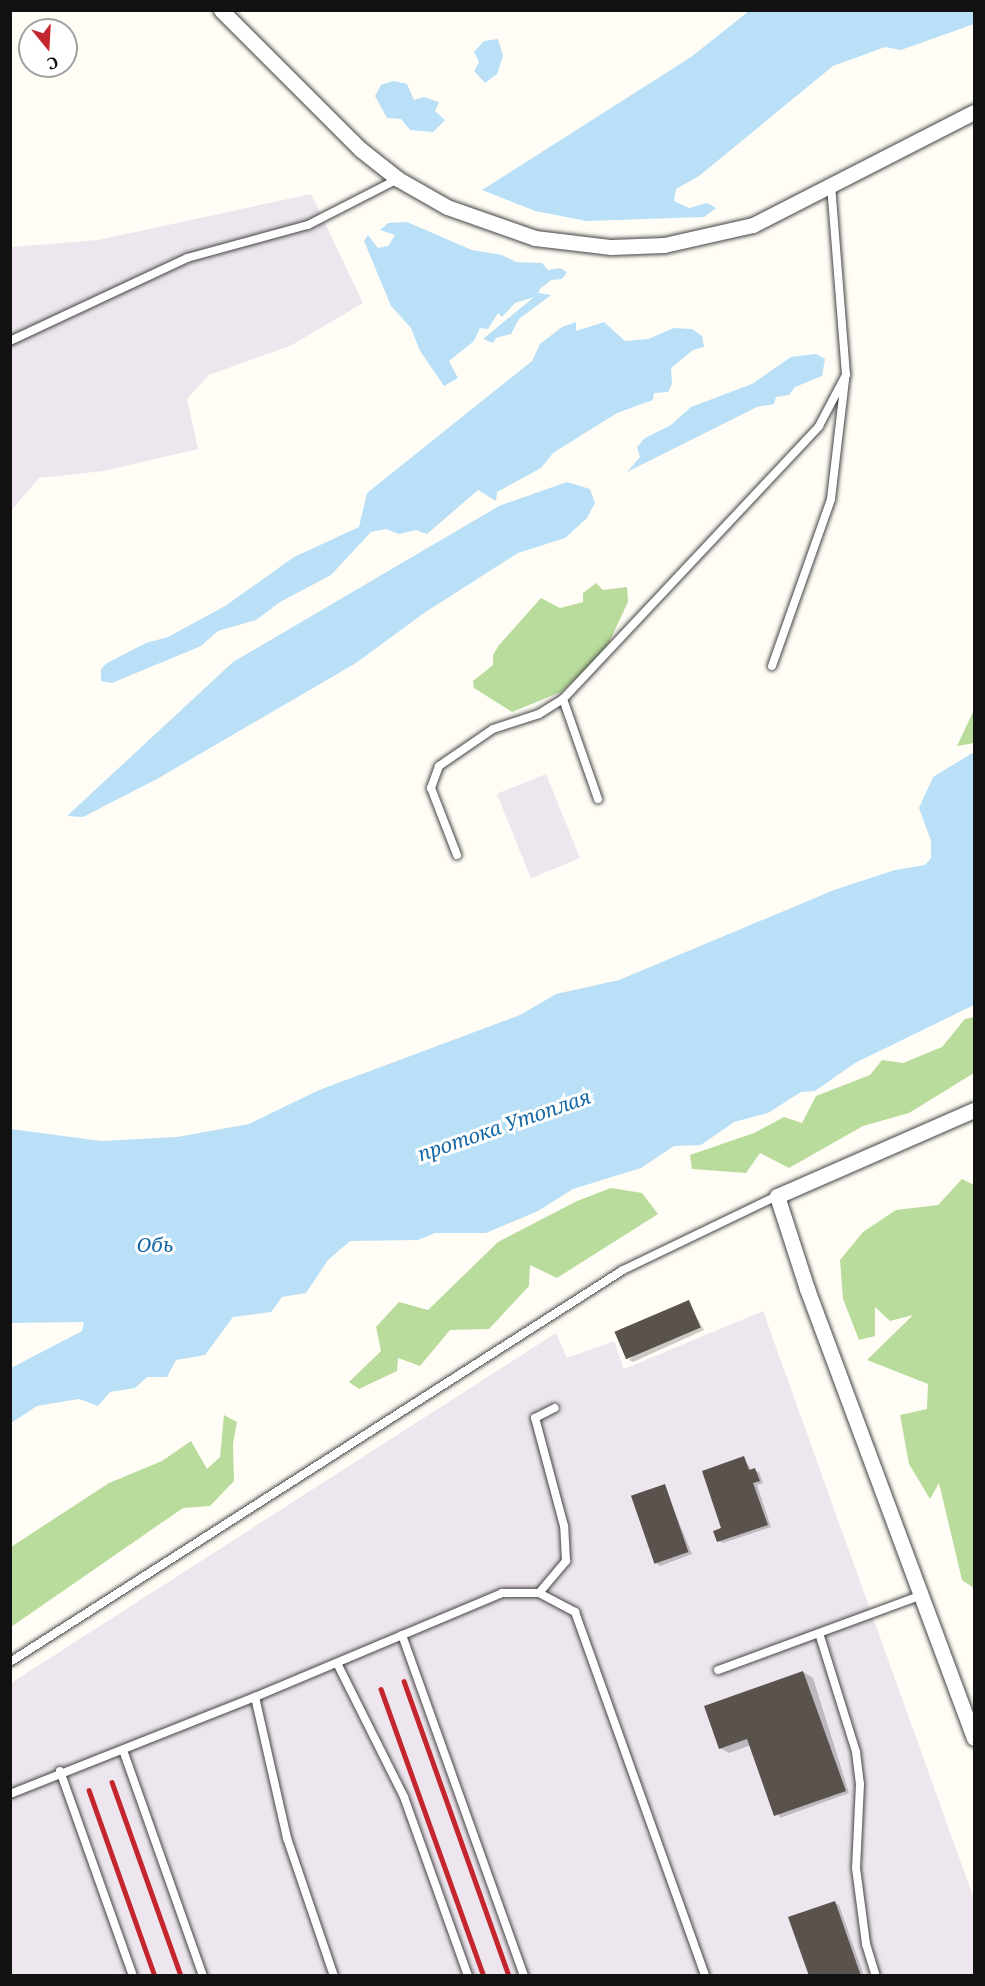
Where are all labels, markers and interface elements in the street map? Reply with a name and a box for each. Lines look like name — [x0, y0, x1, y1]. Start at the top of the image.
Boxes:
north arrow — [18, 18, 78, 78]
text: С — [45, 51, 61, 75]
water label: протока Утоплая — [414, 1084, 594, 1166]
water label: Обь — [137, 1232, 173, 1256]

